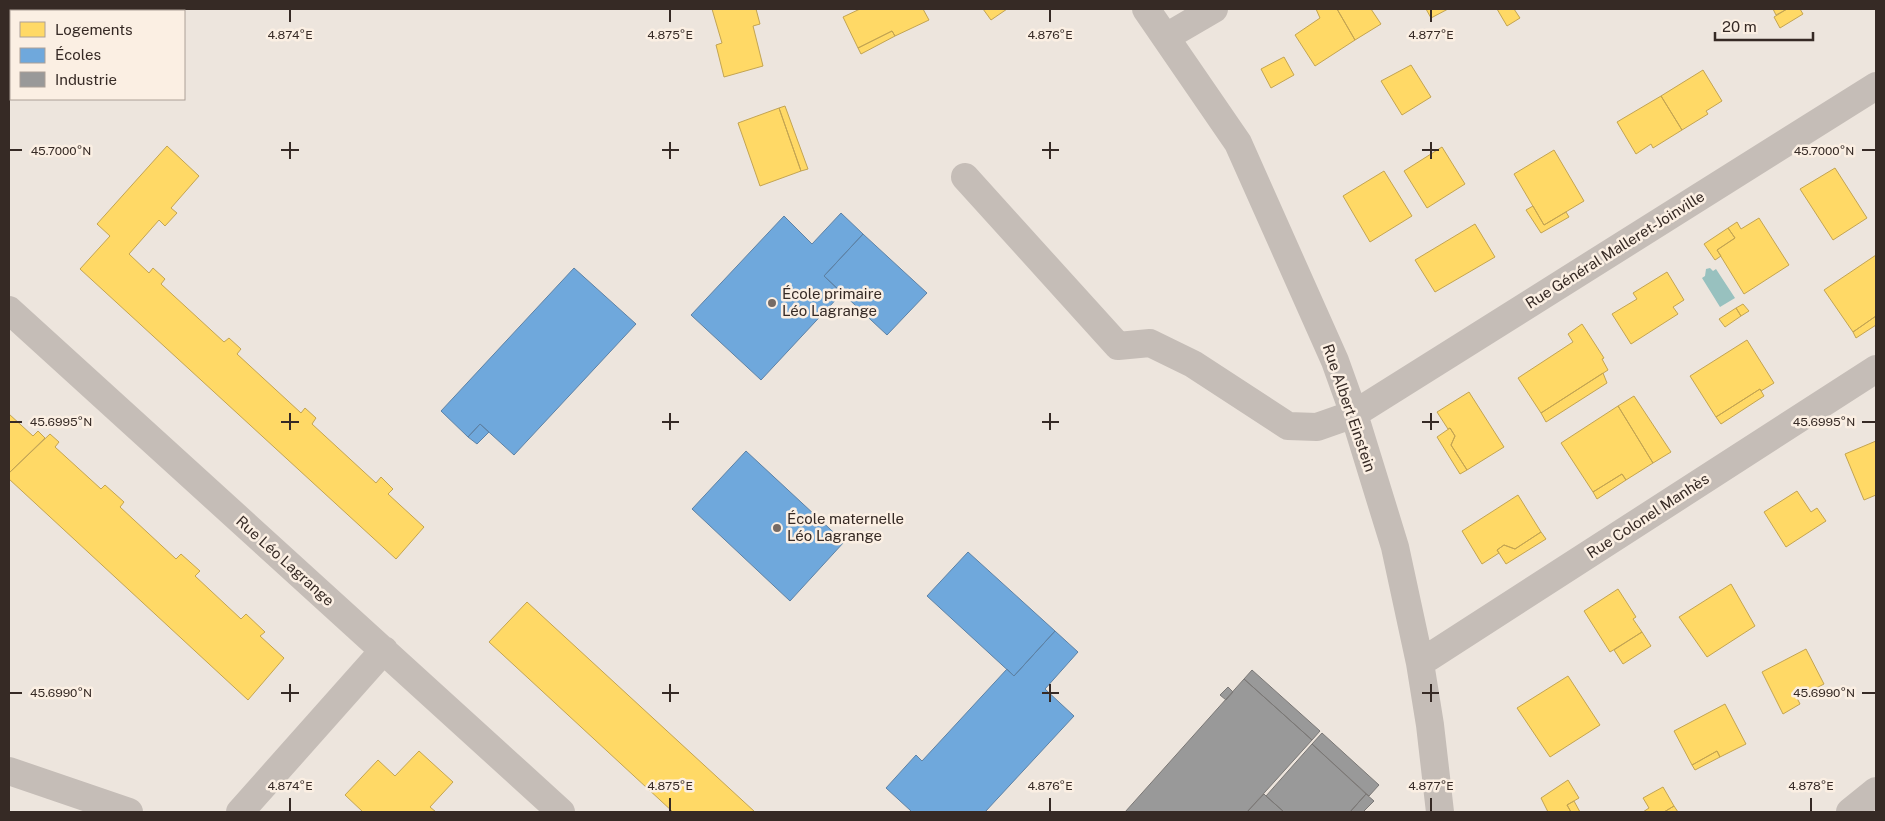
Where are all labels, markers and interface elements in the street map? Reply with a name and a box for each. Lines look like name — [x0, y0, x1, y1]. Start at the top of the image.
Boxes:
legend — [10, 10, 185, 100]
scale bar — [1715, 10, 1812, 42]
text: 20 m — [1722, 18, 1757, 35]
text: Logements — [55, 21, 133, 38]
text: 4.874°E — [267, 28, 313, 42]
text: 4.875°E — [647, 28, 693, 42]
text: 4.876°E — [1027, 28, 1073, 42]
text: 4.877°E — [1408, 28, 1454, 42]
text: Écoles — [55, 46, 101, 63]
text: Industrie — [55, 71, 117, 88]
text: 45.7000°N — [31, 144, 91, 158]
text: 45.7000°N — [1794, 144, 1854, 158]
street label: Rue Général Malleret-Joinville — [1522, 187, 1707, 312]
place label: École primaire Léo Lagrange — [782, 285, 882, 319]
marker: École primaire Léo Lagrange — [766, 297, 778, 309]
street label: Rue Albert Einstein — [1320, 342, 1379, 474]
text: 45.6995°N — [30, 415, 92, 429]
text: 45.6995°N — [1793, 415, 1855, 429]
street label: Rue Colonel Manhès — [1583, 470, 1712, 561]
place label: École maternelle Léo Lagrange — [787, 510, 904, 544]
street label: Rue Léo Lagrange — [233, 512, 338, 609]
marker: École maternelle Léo Lagrange — [771, 522, 783, 534]
text: 45.6990°N — [30, 686, 92, 700]
text: 45.6990°N — [1793, 686, 1855, 700]
text: 4.874°E — [267, 779, 313, 793]
text: 4.875°E — [647, 779, 693, 793]
text: 4.876°E — [1027, 779, 1073, 793]
text: 4.877°E — [1408, 779, 1454, 793]
text: 4.878°E — [1788, 779, 1834, 793]

